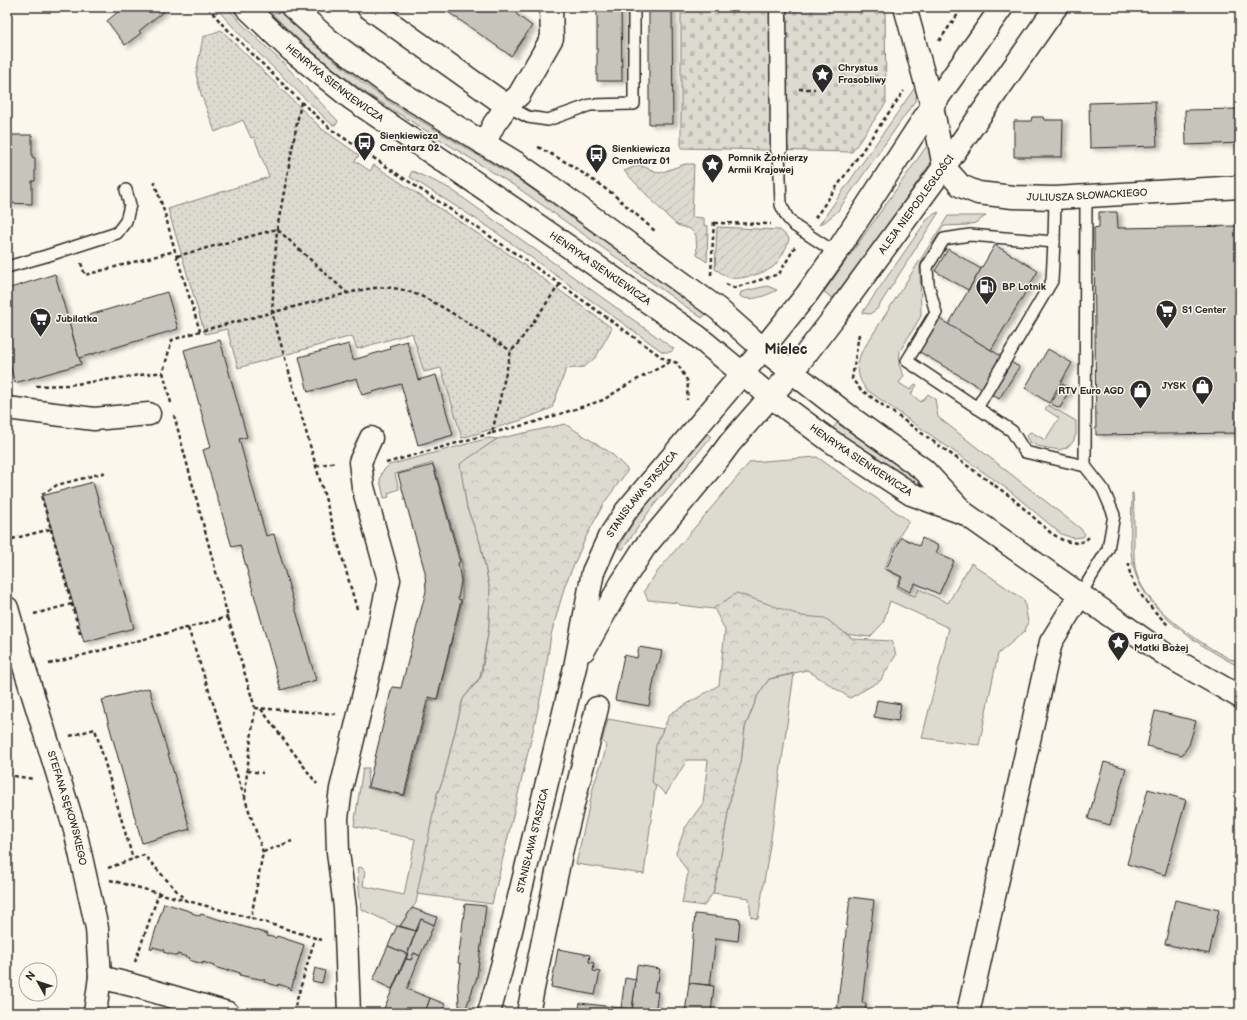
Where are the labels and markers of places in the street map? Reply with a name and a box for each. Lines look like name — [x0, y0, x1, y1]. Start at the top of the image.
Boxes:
place icon: Chrystus Frasobliwy — [809, 61, 835, 94]
place label: Chrystus Frasobliwy — [838, 62, 886, 86]
bus stop icon: Sienkiewicza Cmentarz 02 — [352, 129, 378, 162]
place label: Sienkiewicza Cmentarz 02 — [380, 130, 440, 154]
bus stop icon: Sienkiewicza Cmentarz 01 — [584, 142, 610, 175]
place label: Sienkiewicza Cmentarz 01 — [612, 143, 670, 167]
place icon: Pomnik Żołnierzy Armii Krajowej — [699, 151, 725, 184]
place label: Pomnik Żołnierzy Armii Krajowej — [727, 151, 808, 176]
fuel station icon: BP Lotnik — [974, 274, 1000, 307]
place label: BP Lotnik — [1002, 281, 1047, 293]
supermarket icon: S1 Center — [1154, 297, 1180, 330]
place label: S1 Center — [1182, 304, 1227, 316]
supermarket icon: Jubilatka — [27, 306, 53, 339]
place label: Jubilatka — [56, 313, 98, 325]
shop icon: JYSK — [1189, 373, 1215, 406]
shop icon: RTV Euro AGD — [1127, 378, 1153, 411]
place label: JYSK — [1162, 380, 1186, 392]
place label: RTV Euro AGD — [1058, 385, 1124, 397]
place icon: Figura Matki Bożej — [1105, 629, 1131, 662]
place label: Figura Matki Bożej — [1134, 630, 1189, 654]

